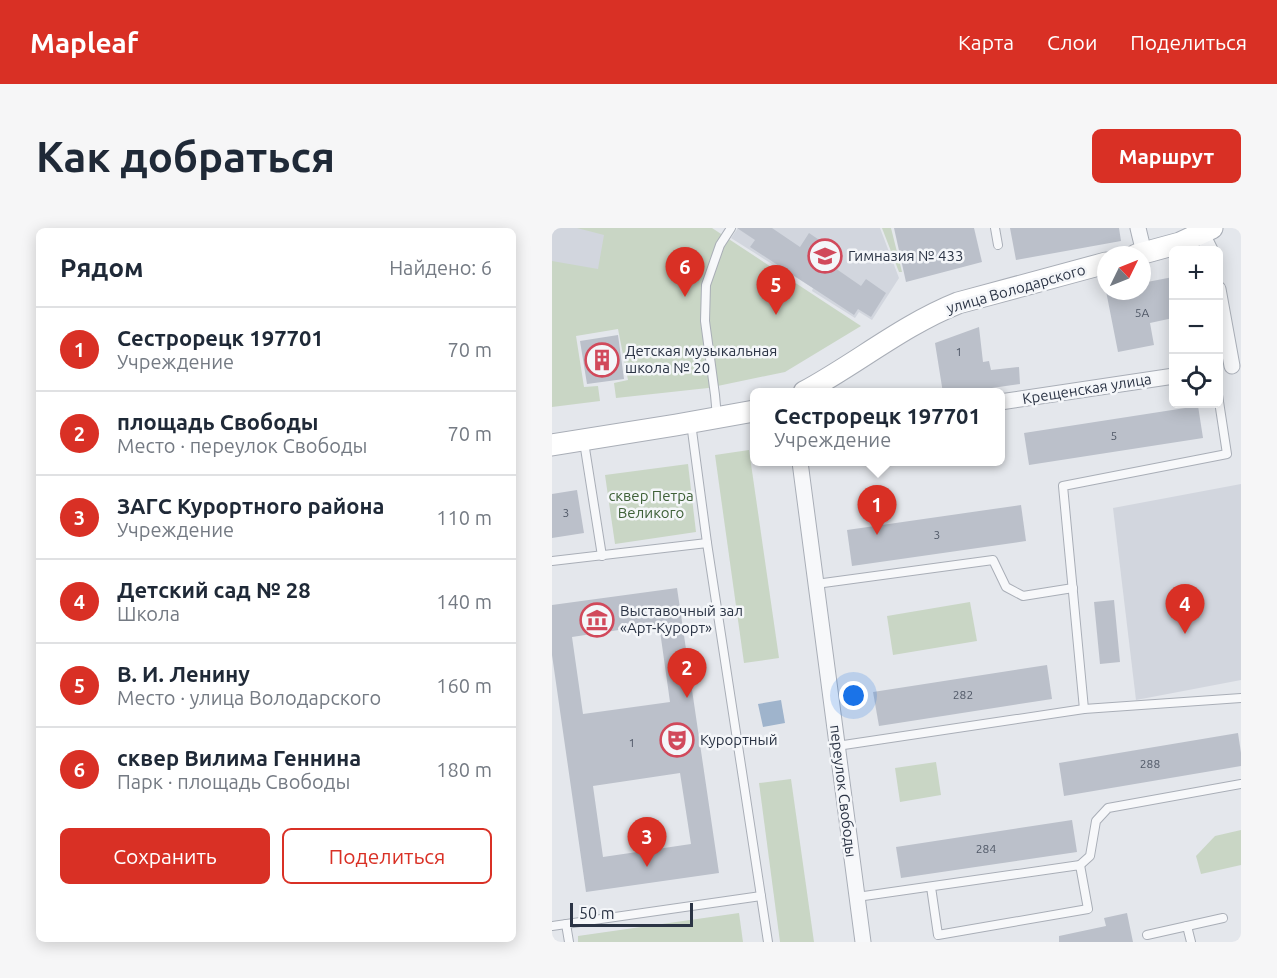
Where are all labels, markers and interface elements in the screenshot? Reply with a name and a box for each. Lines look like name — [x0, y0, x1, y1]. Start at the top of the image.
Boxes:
text: Mapleaf — [30, 27, 138, 58]
text: Карта — [958, 30, 1014, 54]
text: Слои — [1047, 30, 1097, 54]
text: Поделиться — [1130, 30, 1247, 54]
button: Маршрут — [1092, 129, 1241, 183]
text: Как добраться — [36, 133, 335, 180]
school or university icon: Гимназия № 433 — [807, 238, 843, 274]
north arrow — [1097, 246, 1151, 300]
map controls — [1169, 246, 1223, 408]
button: + — [1169, 246, 1223, 300]
place label: Гимназия № 433 — [848, 247, 963, 264]
pin: 6 — [666, 248, 704, 297]
text: Рядом — [60, 253, 144, 282]
text: Найдено: 6 — [389, 256, 492, 279]
street label: улица Володарского — [944, 261, 1087, 316]
pin: 5 — [756, 266, 796, 315]
button: − — [1169, 300, 1223, 354]
house number: 5А — [1135, 306, 1149, 319]
text: Сестрорецк 197701 — [117, 325, 324, 350]
text: 1 — [74, 338, 85, 361]
text: 70 m — [448, 338, 492, 361]
building icon: Детская музыкальная школа № 20 — [584, 342, 620, 378]
place label: Детская музыкальная школа № 20 — [625, 342, 777, 376]
house number: 1 — [956, 345, 962, 358]
text: Учреждение — [117, 350, 234, 373]
button: locate — [1169, 354, 1223, 408]
street label: Крещенская улица — [1021, 370, 1153, 407]
popup — [750, 388, 1005, 466]
text: Сестрорецк 197701 — [774, 403, 981, 428]
text: площадь Свободы — [117, 409, 319, 434]
text: 2 — [74, 422, 85, 445]
text: 70 m — [448, 422, 492, 445]
text: Учреждение — [774, 428, 891, 451]
house number: 5 — [1111, 429, 1117, 442]
text: Место · переулок Свободы — [117, 434, 367, 457]
pin: 1 — [858, 486, 896, 535]
park label: сквер Петра Великого — [608, 487, 694, 521]
text: ЗАГС Курортного района — [117, 493, 384, 518]
text: 3 — [74, 506, 85, 529]
text: 110 m — [436, 506, 492, 529]
house number: 3 — [563, 506, 569, 519]
text: Учреждение — [117, 518, 234, 541]
house number: 3 — [934, 528, 940, 541]
text: Детский сад № 28 — [117, 577, 311, 602]
pin: 4 — [1166, 584, 1204, 634]
text: 4 — [74, 590, 85, 613]
text: 140 m — [436, 590, 492, 613]
text: Школа — [117, 602, 180, 625]
museum icon: Выставочный зал «Арт-Курорт» — [579, 602, 615, 638]
place label: Выставочный зал «Арт-Курорт» — [620, 602, 743, 636]
pin: 2 — [668, 648, 706, 698]
text: В. И. Ленину — [117, 661, 250, 686]
text: 5 — [74, 674, 85, 697]
text: 160 m — [436, 674, 492, 697]
your location — [839, 681, 868, 710]
text: Место · улица Володарского — [117, 686, 381, 709]
house number: 282 — [953, 688, 973, 701]
theatre icon: Курортный — [659, 722, 695, 758]
street label: переулок Свободы — [827, 724, 860, 858]
place label: Курортный — [700, 731, 778, 748]
house number: 1 — [629, 736, 635, 749]
text: сквер Вилима Геннина — [117, 745, 361, 770]
house number: 288 — [1140, 757, 1160, 770]
text: 6 — [74, 758, 85, 781]
text: 180 m — [436, 758, 492, 781]
text: Парк · площадь Свободы — [117, 770, 350, 793]
pin: 3 — [628, 818, 667, 867]
button: Сохранить — [60, 828, 270, 884]
button: Поделиться — [282, 828, 492, 884]
house number: 284 — [976, 842, 996, 855]
scale bar — [570, 900, 693, 928]
text: 50 m — [579, 904, 615, 922]

